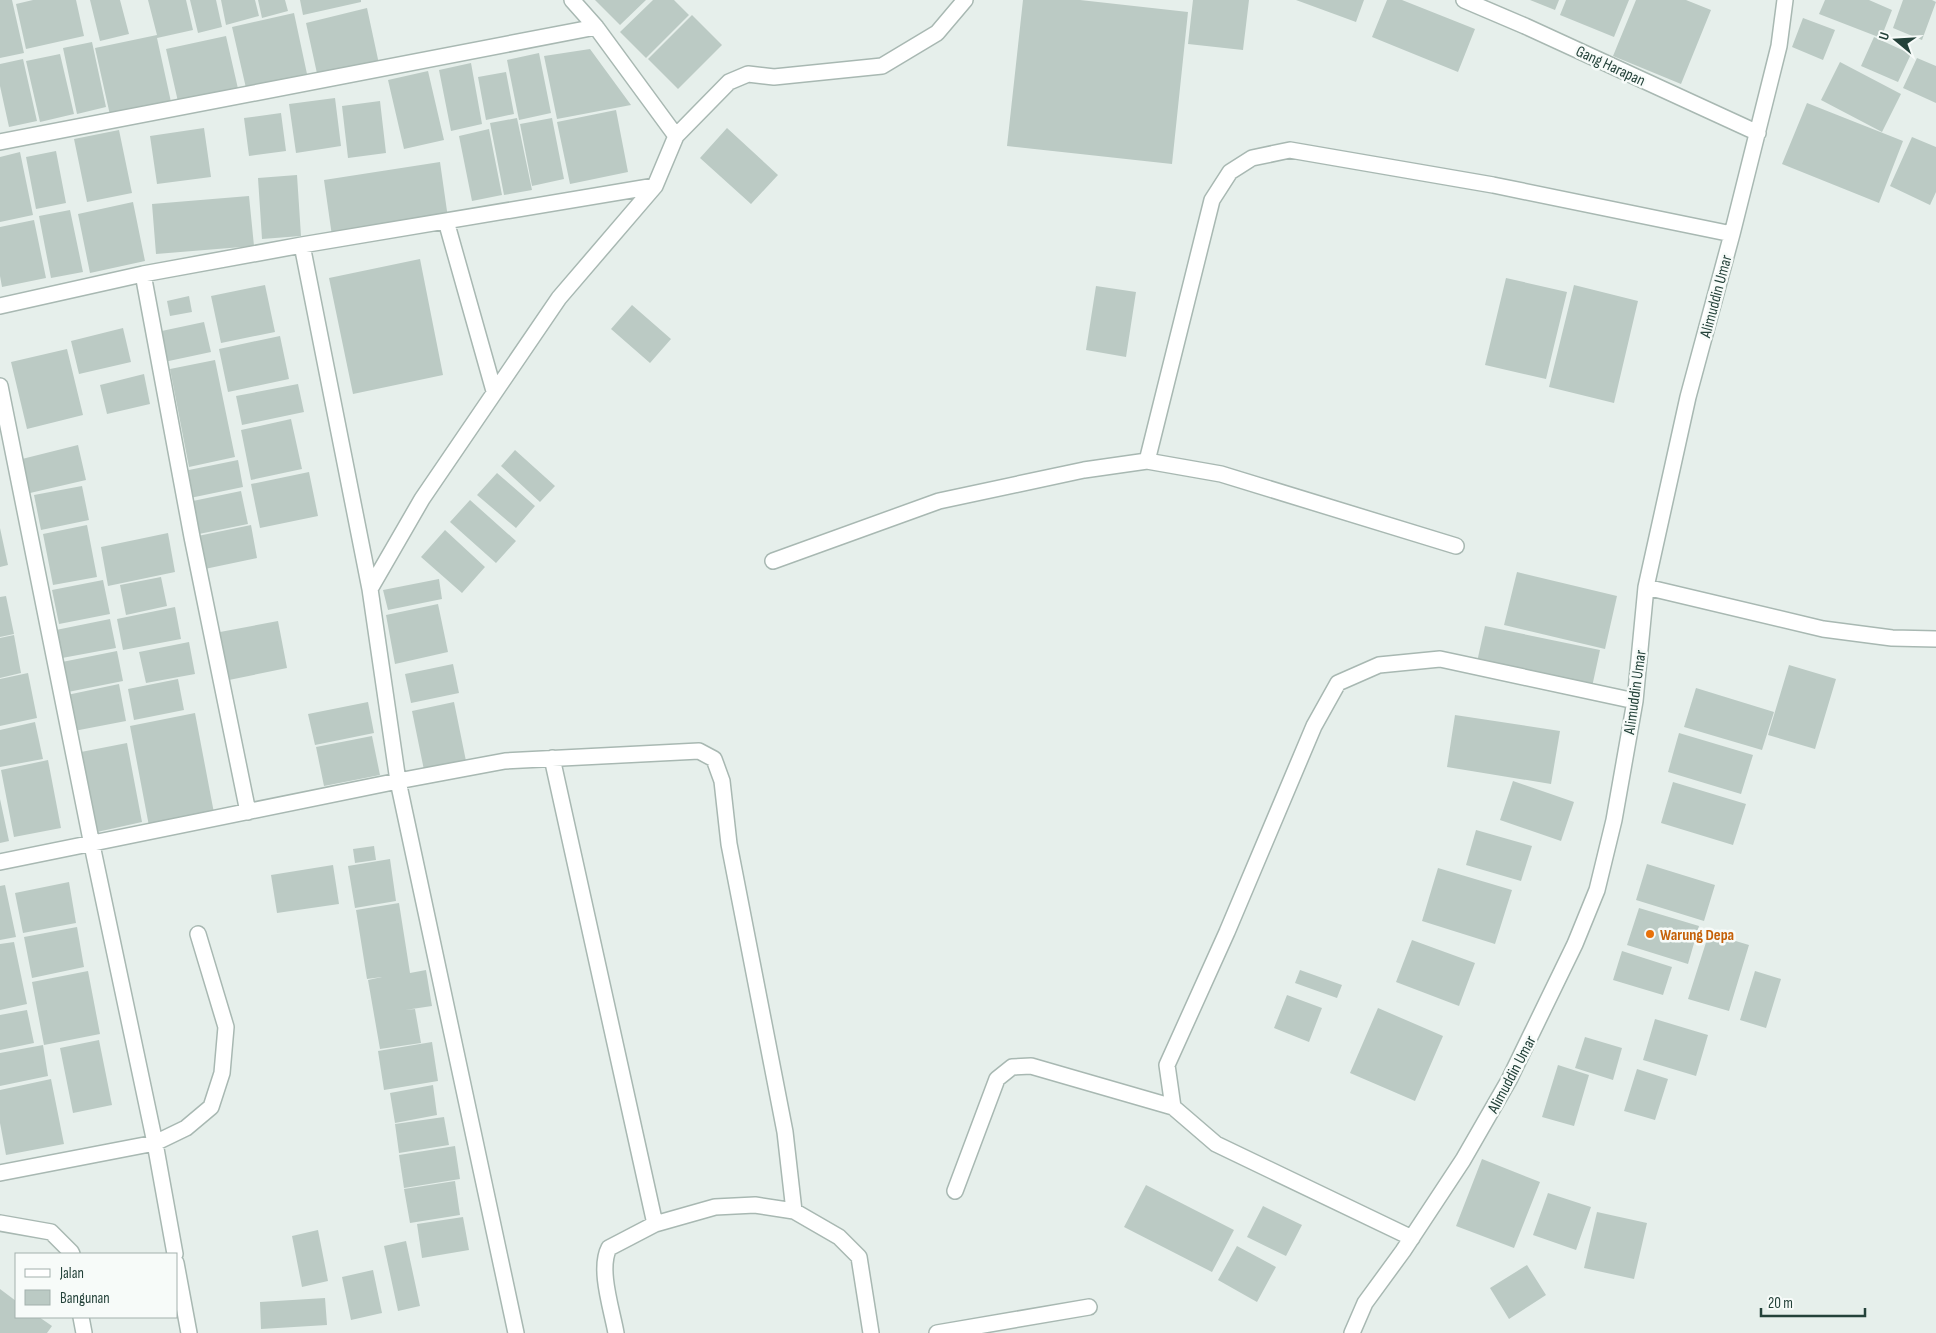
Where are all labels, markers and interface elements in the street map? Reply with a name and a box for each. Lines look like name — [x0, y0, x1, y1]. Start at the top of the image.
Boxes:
north arrow — [1871, 15, 1921, 65]
text: U — [1875, 30, 1893, 42]
street label: Gang Harapan — [1573, 42, 1648, 91]
street label: Alimuddin Umar — [1696, 253, 1737, 341]
street label: Alimuddin Umar — [1620, 648, 1651, 737]
place label: Warung Depa — [1660, 926, 1734, 945]
marker: Warung Depa — [1644, 928, 1656, 940]
street label: Alimuddin Umar — [1484, 1032, 1541, 1118]
legend — [15, 1253, 178, 1318]
text: Jalan — [59, 1264, 84, 1283]
scale bar — [1761, 1286, 1865, 1318]
text: Bangunan — [60, 1289, 110, 1308]
text: 20 m — [1768, 1294, 1793, 1313]

